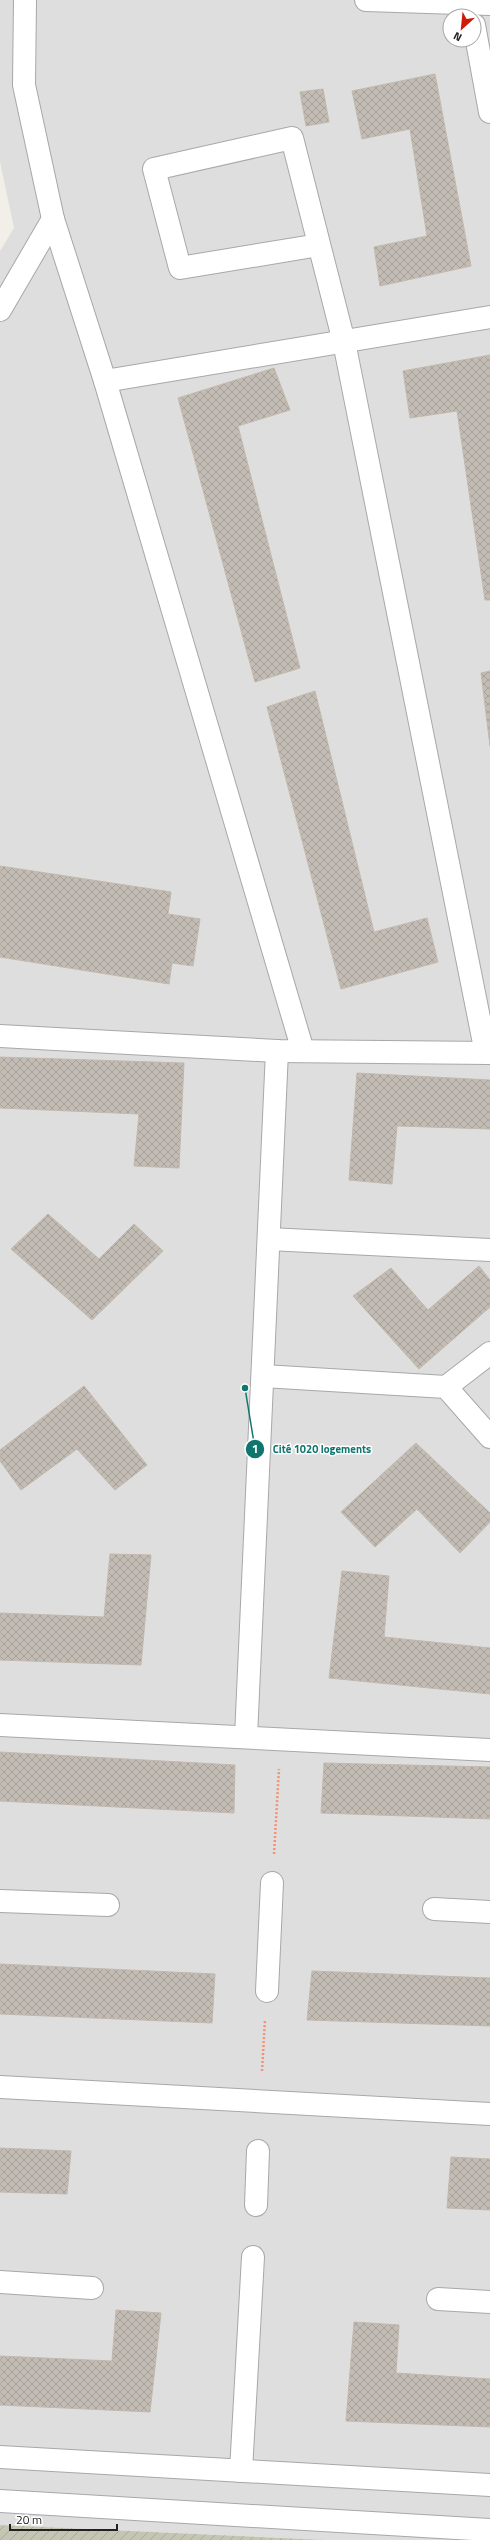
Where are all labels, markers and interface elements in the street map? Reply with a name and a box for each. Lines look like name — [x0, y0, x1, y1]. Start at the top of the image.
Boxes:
north arrow — [442, 8, 482, 48]
text: N — [450, 28, 464, 46]
callout: Cité 1020 logements — [245, 1437, 379, 1460]
text: 1 — [252, 1439, 258, 1458]
text: Cité 1020 logements — [273, 1441, 371, 1457]
scale bar — [10, 2506, 117, 2532]
text: 20 m — [16, 2510, 42, 2529]

